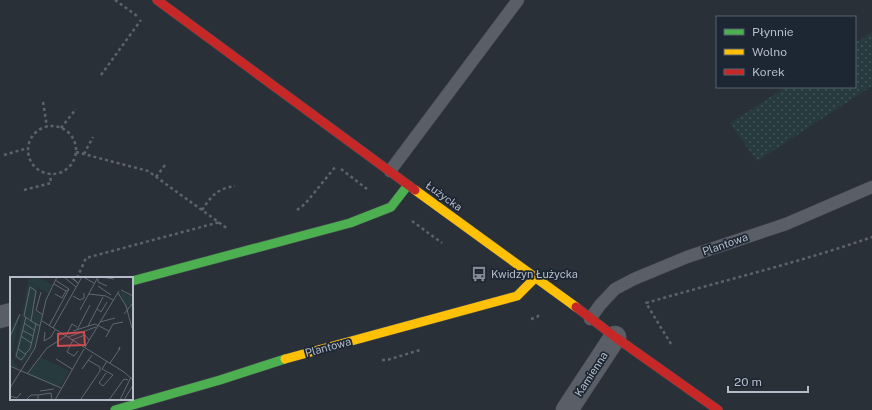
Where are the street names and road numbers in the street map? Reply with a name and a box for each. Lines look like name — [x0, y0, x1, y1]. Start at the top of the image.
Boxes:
street label: Łużycka — [424, 179, 464, 213]
street label: Plantowa — [701, 231, 749, 257]
street label: Plantowa — [304, 335, 352, 359]
street label: Kamienna — [572, 349, 610, 399]

